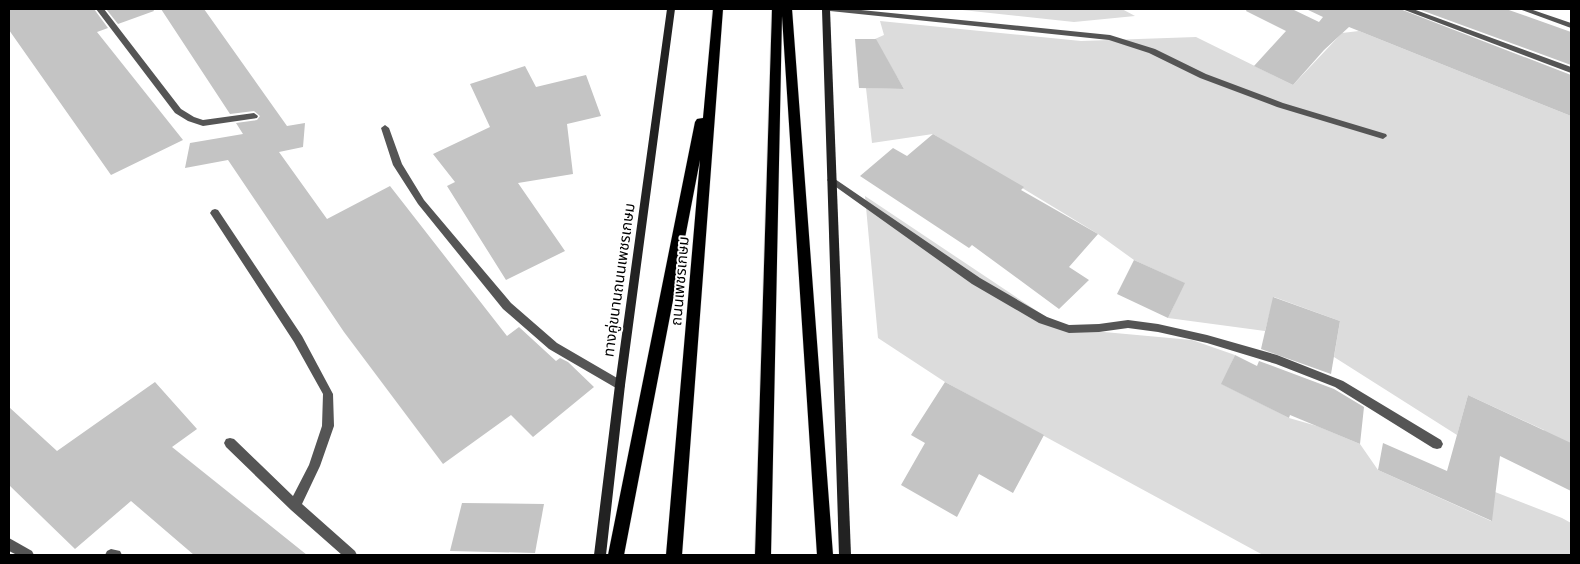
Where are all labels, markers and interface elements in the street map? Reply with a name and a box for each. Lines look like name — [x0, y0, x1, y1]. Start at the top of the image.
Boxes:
street label: ทางคู่ขนานถนนเพชรเกษม — [599, 202, 640, 358]
street label: ถนนเพชรเกษม — [667, 235, 694, 327]

